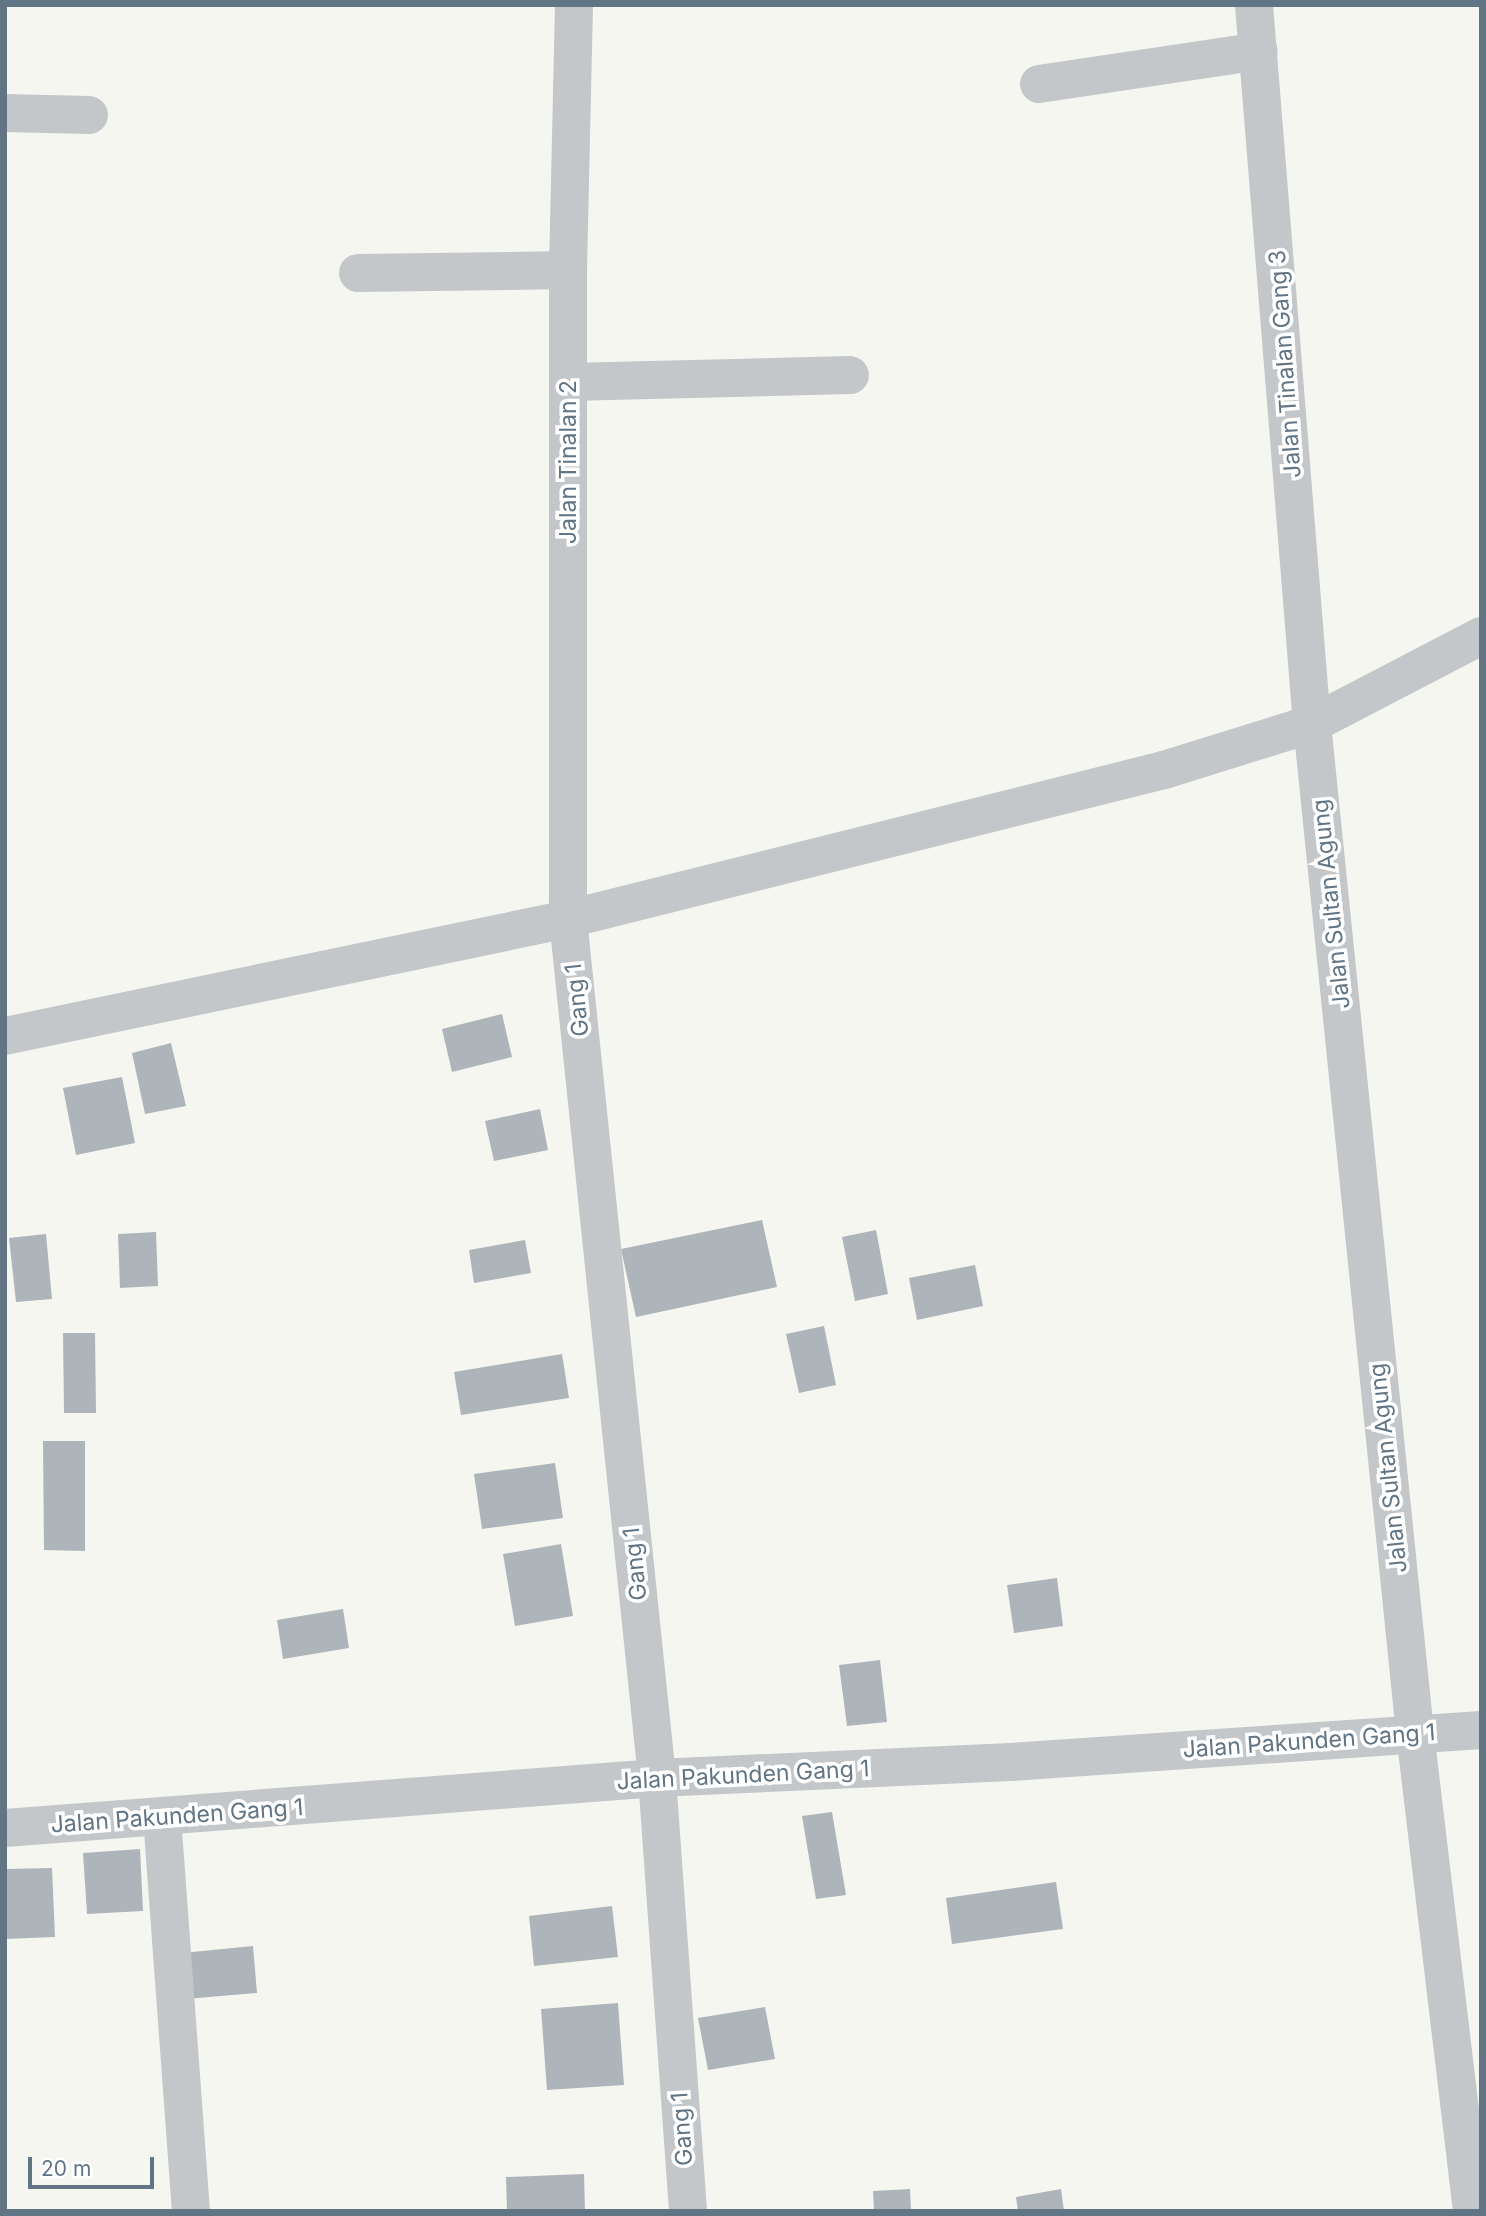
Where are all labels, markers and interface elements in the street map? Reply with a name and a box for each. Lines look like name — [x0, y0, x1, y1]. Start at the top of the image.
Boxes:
street label: Jalan Tinalan Gang 3 — [1263, 249, 1307, 479]
street label: Jalan Tinalan 2 — [554, 380, 582, 544]
street label: Jalan Sultan Agung — [1306, 798, 1356, 1010]
street label: Gang 1 — [559, 962, 595, 1038]
street label: Jalan Sultan Agung — [1363, 1362, 1413, 1574]
street label: Gang 1 — [617, 1526, 653, 1602]
street label: Jalan Pakunden Gang 1 — [1182, 1718, 1436, 1764]
street label: Jalan Pakunden Gang 1 — [616, 1755, 870, 1795]
street label: Jalan Pakunden Gang 1 — [50, 1793, 304, 1839]
street label: Gang 1 — [666, 2091, 698, 2167]
scale bar — [32, 2142, 158, 2186]
text: 20 m — [41, 2156, 91, 2181]

